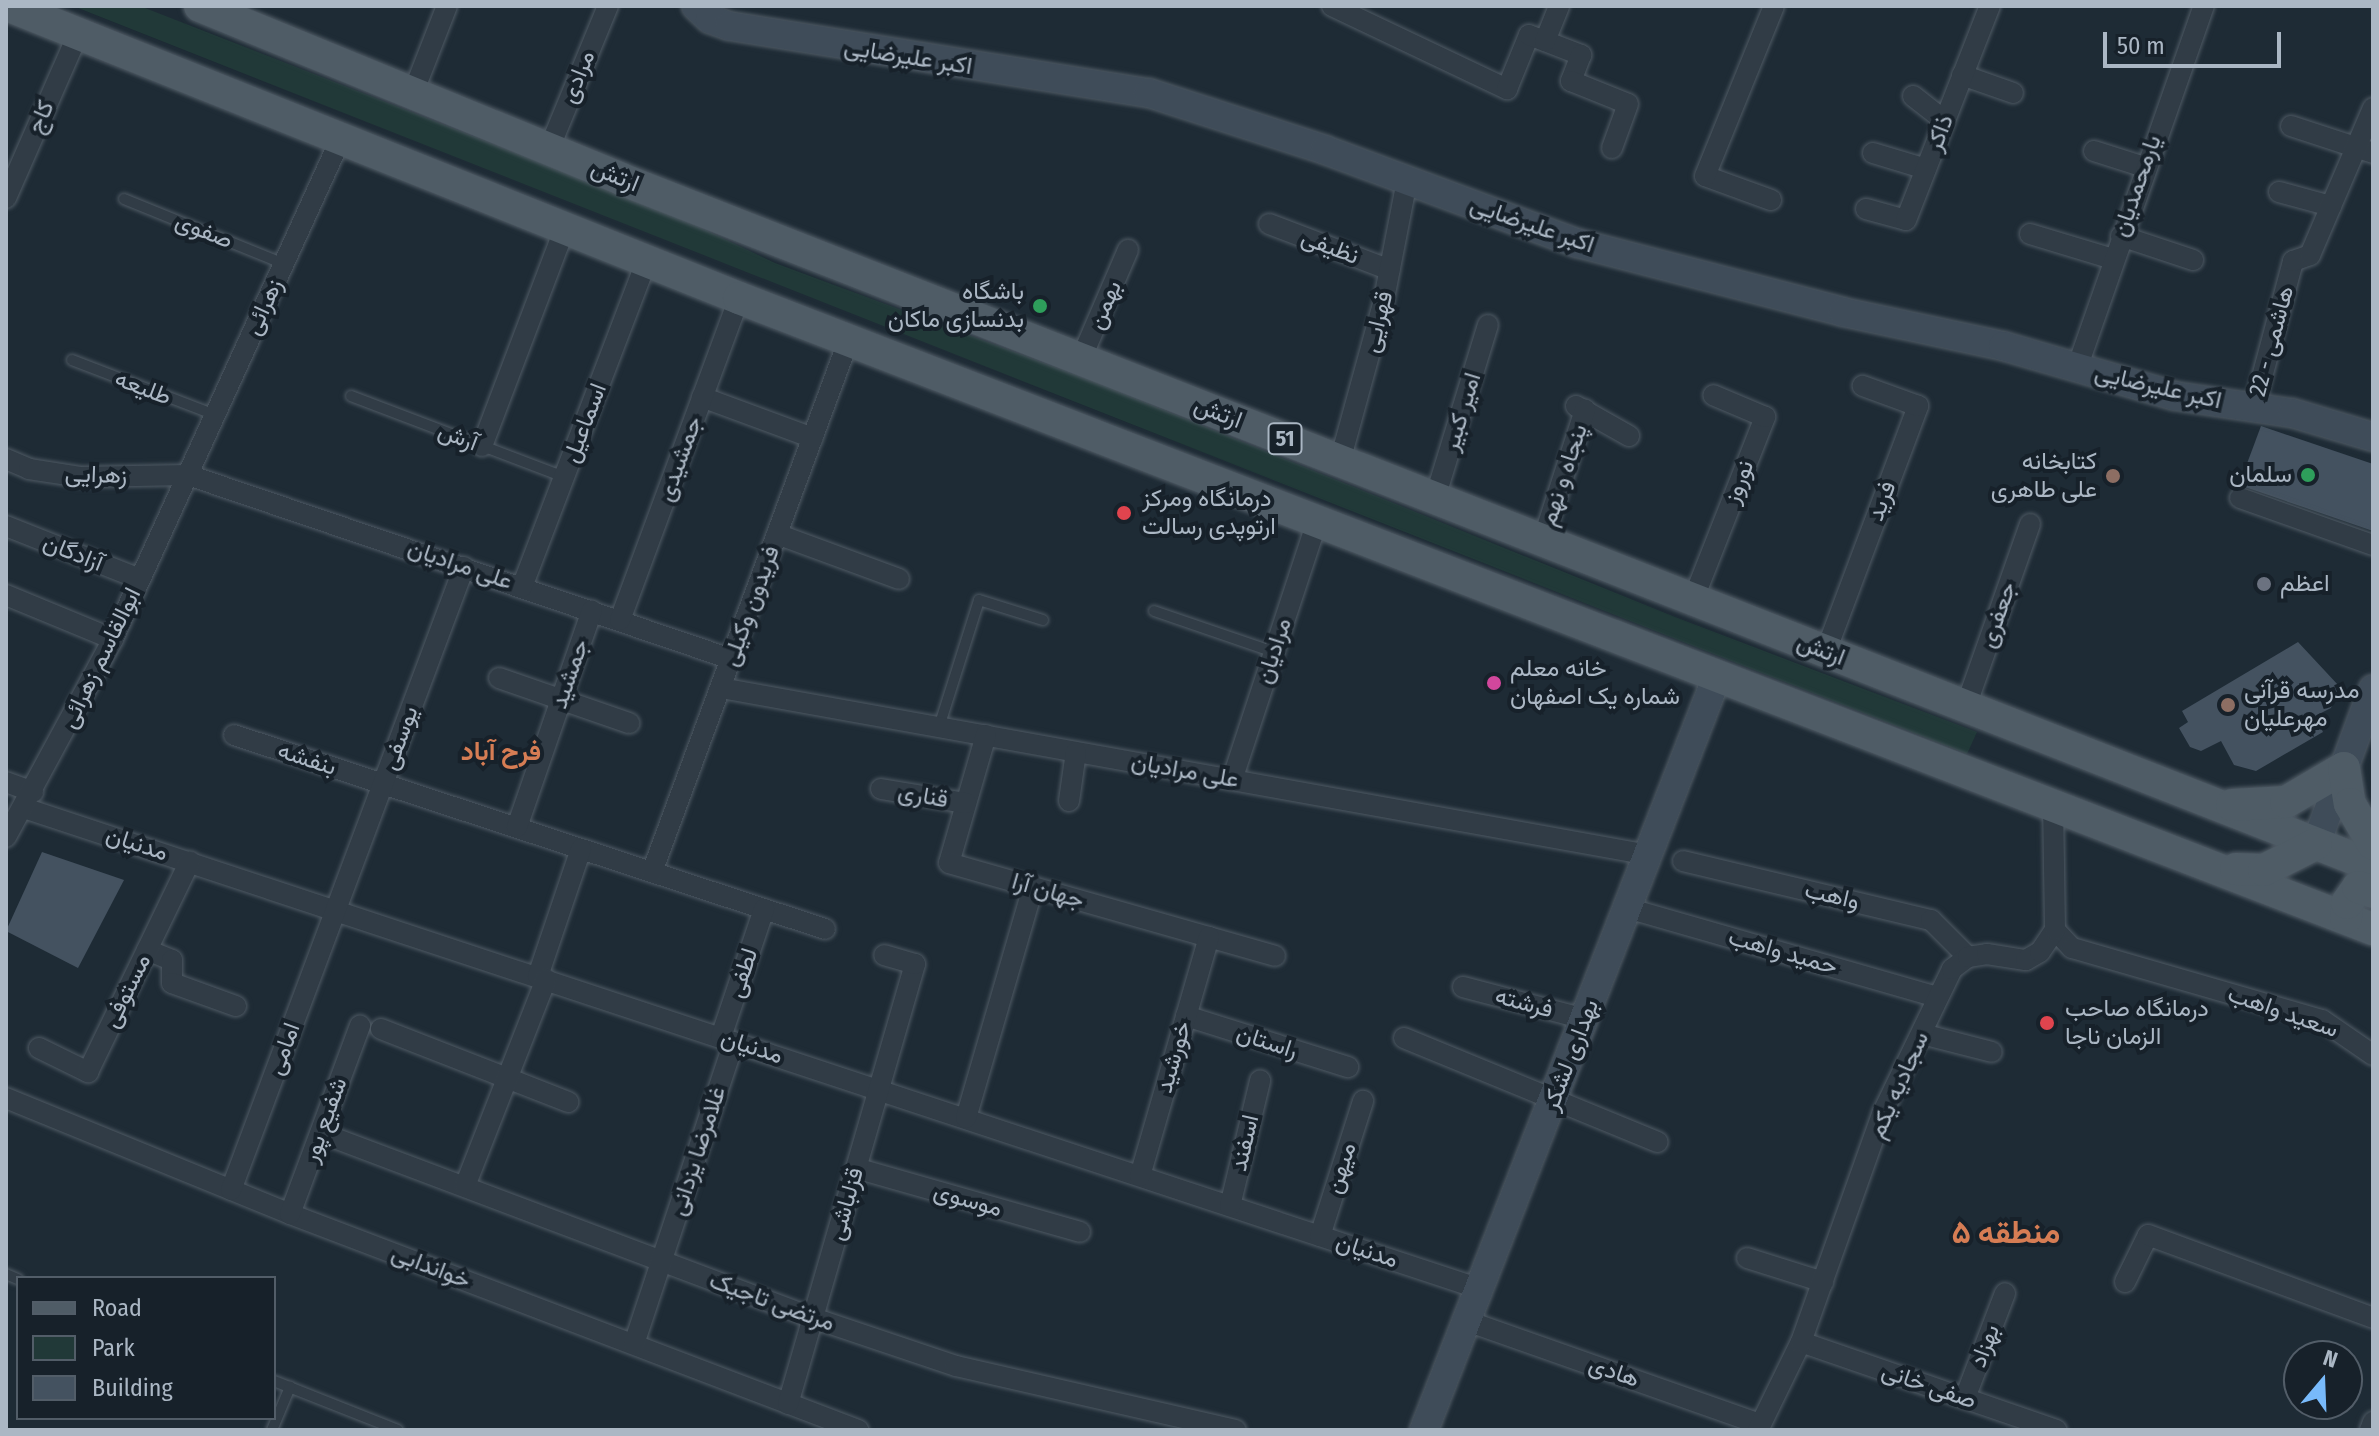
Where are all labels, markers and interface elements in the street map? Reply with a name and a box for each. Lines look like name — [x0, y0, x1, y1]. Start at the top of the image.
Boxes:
scale bar — [2107, 16, 2285, 66]
text: 50 m — [2117, 32, 2165, 60]
street label: اکبر علیرضایی — [842, 33, 974, 81]
street label: مرادی — [554, 46, 602, 108]
street label: کاج — [21, 96, 61, 138]
street label: ذاکر — [1920, 111, 1960, 155]
street label: یارمحمدیان — [2106, 131, 2168, 241]
street label: ارتش — [587, 153, 643, 199]
street label: اکبر علیرضایی — [1466, 190, 1598, 260]
street label: صفوی — [171, 206, 237, 256]
street label: نظیفی — [1297, 223, 1363, 271]
street label: زهرائی — [238, 274, 290, 340]
street label: بهمن — [1082, 276, 1128, 334]
place label: باشگاه بدنسازی ماکان — [888, 278, 1024, 334]
street label: هاشمی - 22 — [2243, 283, 2301, 399]
street label: قهرایی — [1356, 288, 1400, 356]
marker: باشگاه بدنسازی ماکان — [1031, 297, 1049, 315]
street label: اکبر علیرضایی — [2092, 358, 2224, 416]
street label: طلیعه — [111, 364, 175, 412]
street label: امیر کبیر — [1436, 369, 1488, 455]
street label: اسماعیل — [557, 379, 613, 467]
street label: ارتش — [1190, 391, 1246, 435]
street label: جمشیدی — [651, 412, 709, 506]
street label: آرش — [434, 416, 482, 458]
street label: پنجاه و نهم — [1534, 420, 1594, 530]
road number: 51 — [1267, 421, 1303, 457]
place label: کتابخانه علی طاهری — [1991, 448, 2097, 504]
street label: نوروز — [1718, 456, 1760, 508]
street label: زهرایی — [64, 460, 128, 490]
place label: سلمان — [2229, 461, 2292, 489]
marker: سلمان — [2299, 466, 2317, 484]
marker: کتابخانه علی طاهری — [2104, 467, 2122, 485]
street label: فرید — [1861, 477, 1903, 525]
place label: درمانگاه ومرکز ارتوپدی رسالت — [1142, 485, 1276, 541]
marker: درمانگاه ومرکز ارتوپدی رسالت — [1113, 502, 1135, 524]
street label: آزادگان — [39, 528, 107, 578]
street label: علی مرادیان — [404, 534, 516, 596]
street label: فریدون وکیلی — [716, 542, 786, 670]
place label: اعظم — [2280, 570, 2329, 598]
marker: اعظم — [2255, 575, 2273, 593]
street label: جعفری — [1973, 578, 2023, 652]
street label: ابوالقاسم زهرائی — [55, 583, 147, 733]
street label: مرادیان — [1250, 614, 1298, 688]
street label: ارتش — [1793, 628, 1849, 672]
street label: جمشید — [545, 635, 595, 713]
place label: خانه معلم شماره یک اصفهان — [1510, 655, 1680, 711]
marker: خانه معلم شماره یک اصفهان — [1485, 674, 1503, 692]
place label: مدرسه قرآنی مهرعلیان — [2244, 677, 2359, 733]
marker: مدرسه قرآنی مهرعلیان — [2219, 696, 2237, 714]
street label: یوسفی — [375, 702, 425, 774]
street label: بنفشه — [274, 736, 340, 782]
district label: فرح آباد — [461, 736, 541, 768]
street label: علی مرادیان — [1129, 747, 1241, 795]
street label: قناری — [896, 777, 950, 815]
street label: مدنیان — [102, 820, 172, 868]
street label: جهان آرا — [1009, 867, 1087, 915]
street label: واهب — [1802, 876, 1862, 916]
street label: حمید واهب — [1725, 923, 1841, 981]
street label: لطفی — [721, 944, 765, 1002]
street label: مستوفی — [97, 949, 157, 1033]
street label: سعید واهب — [2224, 980, 2342, 1044]
street label: فرشته — [1492, 981, 1556, 1025]
street label: بهداری لشکر — [1537, 995, 1605, 1115]
place label: درمانگاه صاحب الزمان ناجا — [2065, 995, 2209, 1051]
marker: درمانگاه صاحب الزمان ناجا — [2036, 1012, 2058, 1034]
street label: خورشید — [1150, 1018, 1198, 1096]
street label: امامی — [261, 1019, 307, 1079]
street label: راستان — [1233, 1019, 1301, 1065]
street label: مدنیان — [717, 1023, 787, 1071]
street label: سجادیه یکم — [1863, 1027, 1935, 1143]
street label: شفیع پور — [296, 1073, 354, 1167]
street label: غلامرضا یزدانی — [664, 1083, 732, 1219]
street label: اسفند — [1225, 1112, 1265, 1174]
street label: میهن — [1319, 1139, 1363, 1197]
street label: قزلباشی — [822, 1164, 870, 1244]
street label: موسوی — [930, 1177, 1006, 1223]
district label: منطقه ۵ — [1952, 1213, 2060, 1251]
street label: مدنیان — [1332, 1227, 1402, 1275]
street label: خواندابی — [387, 1239, 475, 1295]
street label: مرتضی تاجیک — [705, 1266, 839, 1338]
legend — [16, 1276, 276, 1420]
text: Road — [92, 1294, 142, 1322]
street label: بهزاد — [1964, 1320, 2006, 1372]
text: Park — [92, 1334, 135, 1362]
north arrow — [2283, 1340, 2363, 1420]
text: N — [2320, 1344, 2341, 1374]
street label: هادی — [1585, 1350, 1643, 1394]
street label: صفی خانی — [1878, 1356, 1980, 1416]
text: Building — [92, 1374, 173, 1402]

